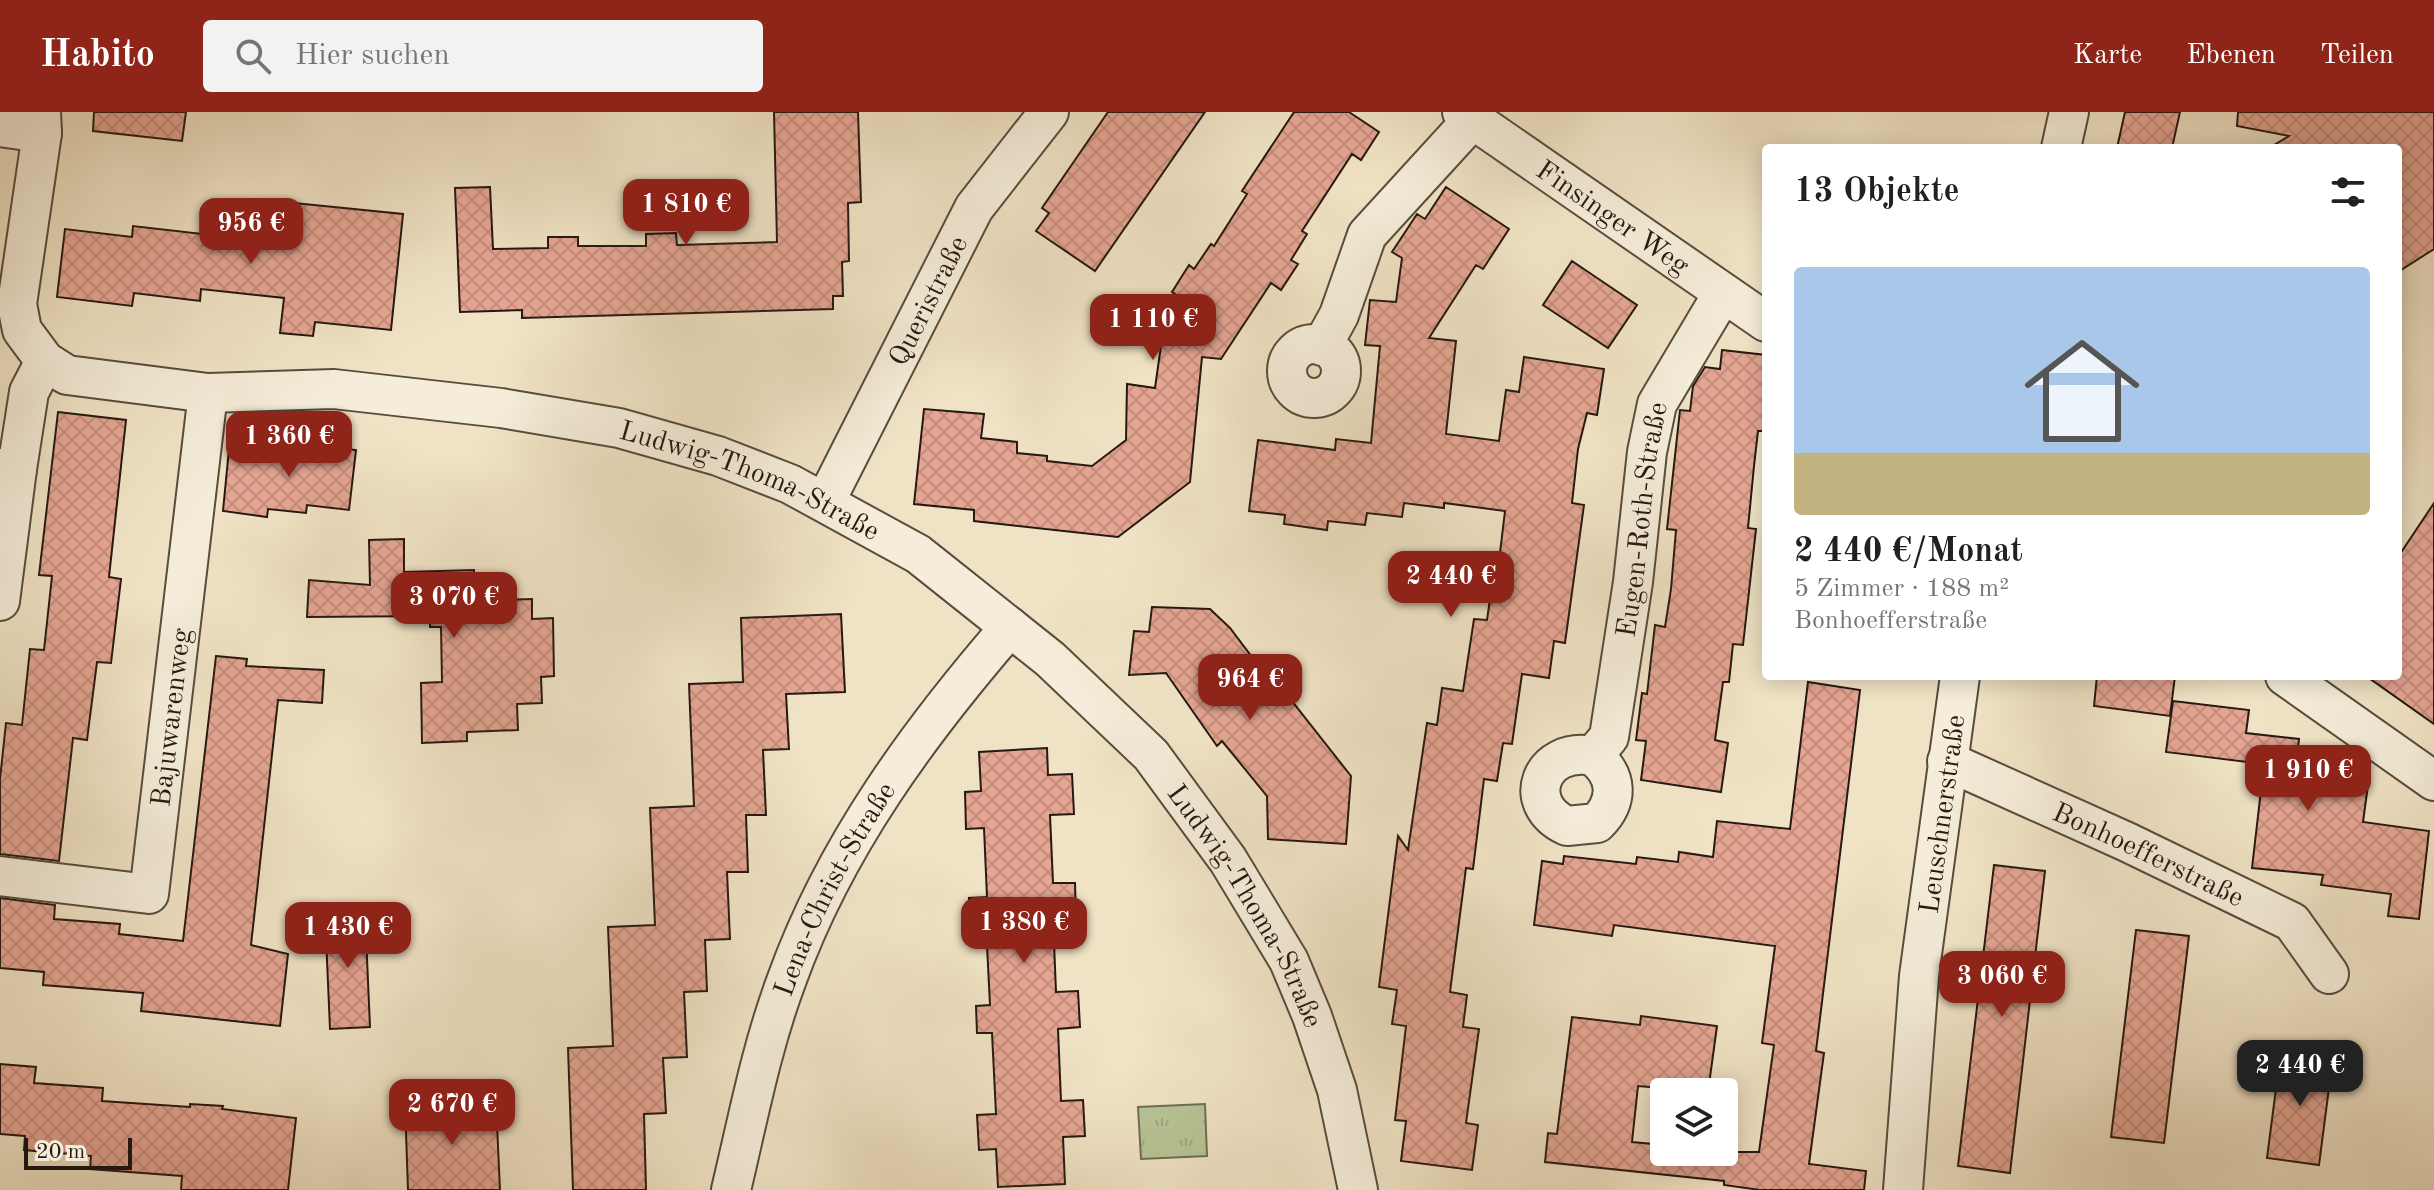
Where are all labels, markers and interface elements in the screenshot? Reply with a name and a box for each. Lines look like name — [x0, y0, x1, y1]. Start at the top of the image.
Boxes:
search box — [203, 20, 763, 92]
icon: search — [231, 34, 275, 78]
text: Habito — [40, 37, 155, 75]
text: Hier suchen — [295, 41, 450, 71]
text: Karte — [2073, 42, 2142, 70]
text: Ebenen — [2186, 42, 2276, 70]
text: Teilen — [2320, 42, 2394, 70]
street label: Finsinger Weg — [1530, 157, 1693, 281]
icon: filters — [2326, 170, 2370, 214]
text: 13 Objekte — [1794, 175, 1960, 209]
pin: 1 810 € — [612, 179, 760, 247]
text: 1 810 € — [641, 192, 731, 218]
pin: 956 € — [195, 198, 307, 266]
text: 956 € — [217, 211, 285, 237]
street label: Queristraße — [885, 232, 974, 371]
pin: 1 110 € — [1079, 294, 1227, 362]
text: 1 110 € — [1108, 307, 1198, 333]
icon: home — [2010, 319, 2154, 463]
street label: Eugen-Roth-Straße — [1614, 400, 1674, 640]
pin: 1 360 € — [215, 411, 363, 479]
street label: Ludwig-Thoma-Straße — [616, 418, 883, 547]
text: 1 360 € — [244, 424, 334, 450]
text: 2 440 €/Monat — [1794, 535, 2023, 569]
pin: 2 440 € — [1377, 551, 1525, 619]
text: 2 440 € — [1406, 564, 1496, 590]
pin: 3 070 € — [380, 572, 528, 640]
text: 5 Zimmer · 188 m² — [1794, 576, 2009, 602]
text: 3 070 € — [409, 585, 499, 611]
text: Bonhoefferstraße — [1794, 608, 1987, 634]
street label: Bajuwarenweg — [148, 627, 197, 809]
pin: 964 € — [1194, 654, 1306, 722]
text: 964 € — [1216, 667, 1284, 693]
street label: Leuschnerstraße — [1917, 713, 1972, 916]
pin: 1 910 € — [2234, 745, 2382, 813]
text: 1 910 € — [2263, 758, 2353, 784]
street label: Lena-Christ-Straße — [771, 778, 902, 1001]
street label: Ludwig-Thoma-Straße — [1161, 780, 1326, 1031]
street label: Bonhoefferstraße — [2048, 799, 2248, 913]
pin: 1 380 € — [950, 897, 1098, 965]
pin: 1 430 € — [274, 902, 422, 970]
text: 1 380 € — [979, 910, 1069, 936]
text: 1 430 € — [303, 915, 393, 941]
pin: 3 060 € — [1928, 951, 2076, 1019]
text: 3 060 € — [1957, 964, 2047, 990]
pin: 2 440 € — [2226, 1040, 2374, 1108]
text: 2 440 € — [2255, 1053, 2345, 1079]
map controls — [1650, 1078, 1738, 1166]
button: layers — [1650, 1078, 1738, 1166]
pin: 2 670 € — [378, 1079, 526, 1147]
text: 2 670 € — [407, 1092, 497, 1118]
scale bar — [24, 1134, 132, 1170]
text: 20 m — [36, 1141, 85, 1163]

